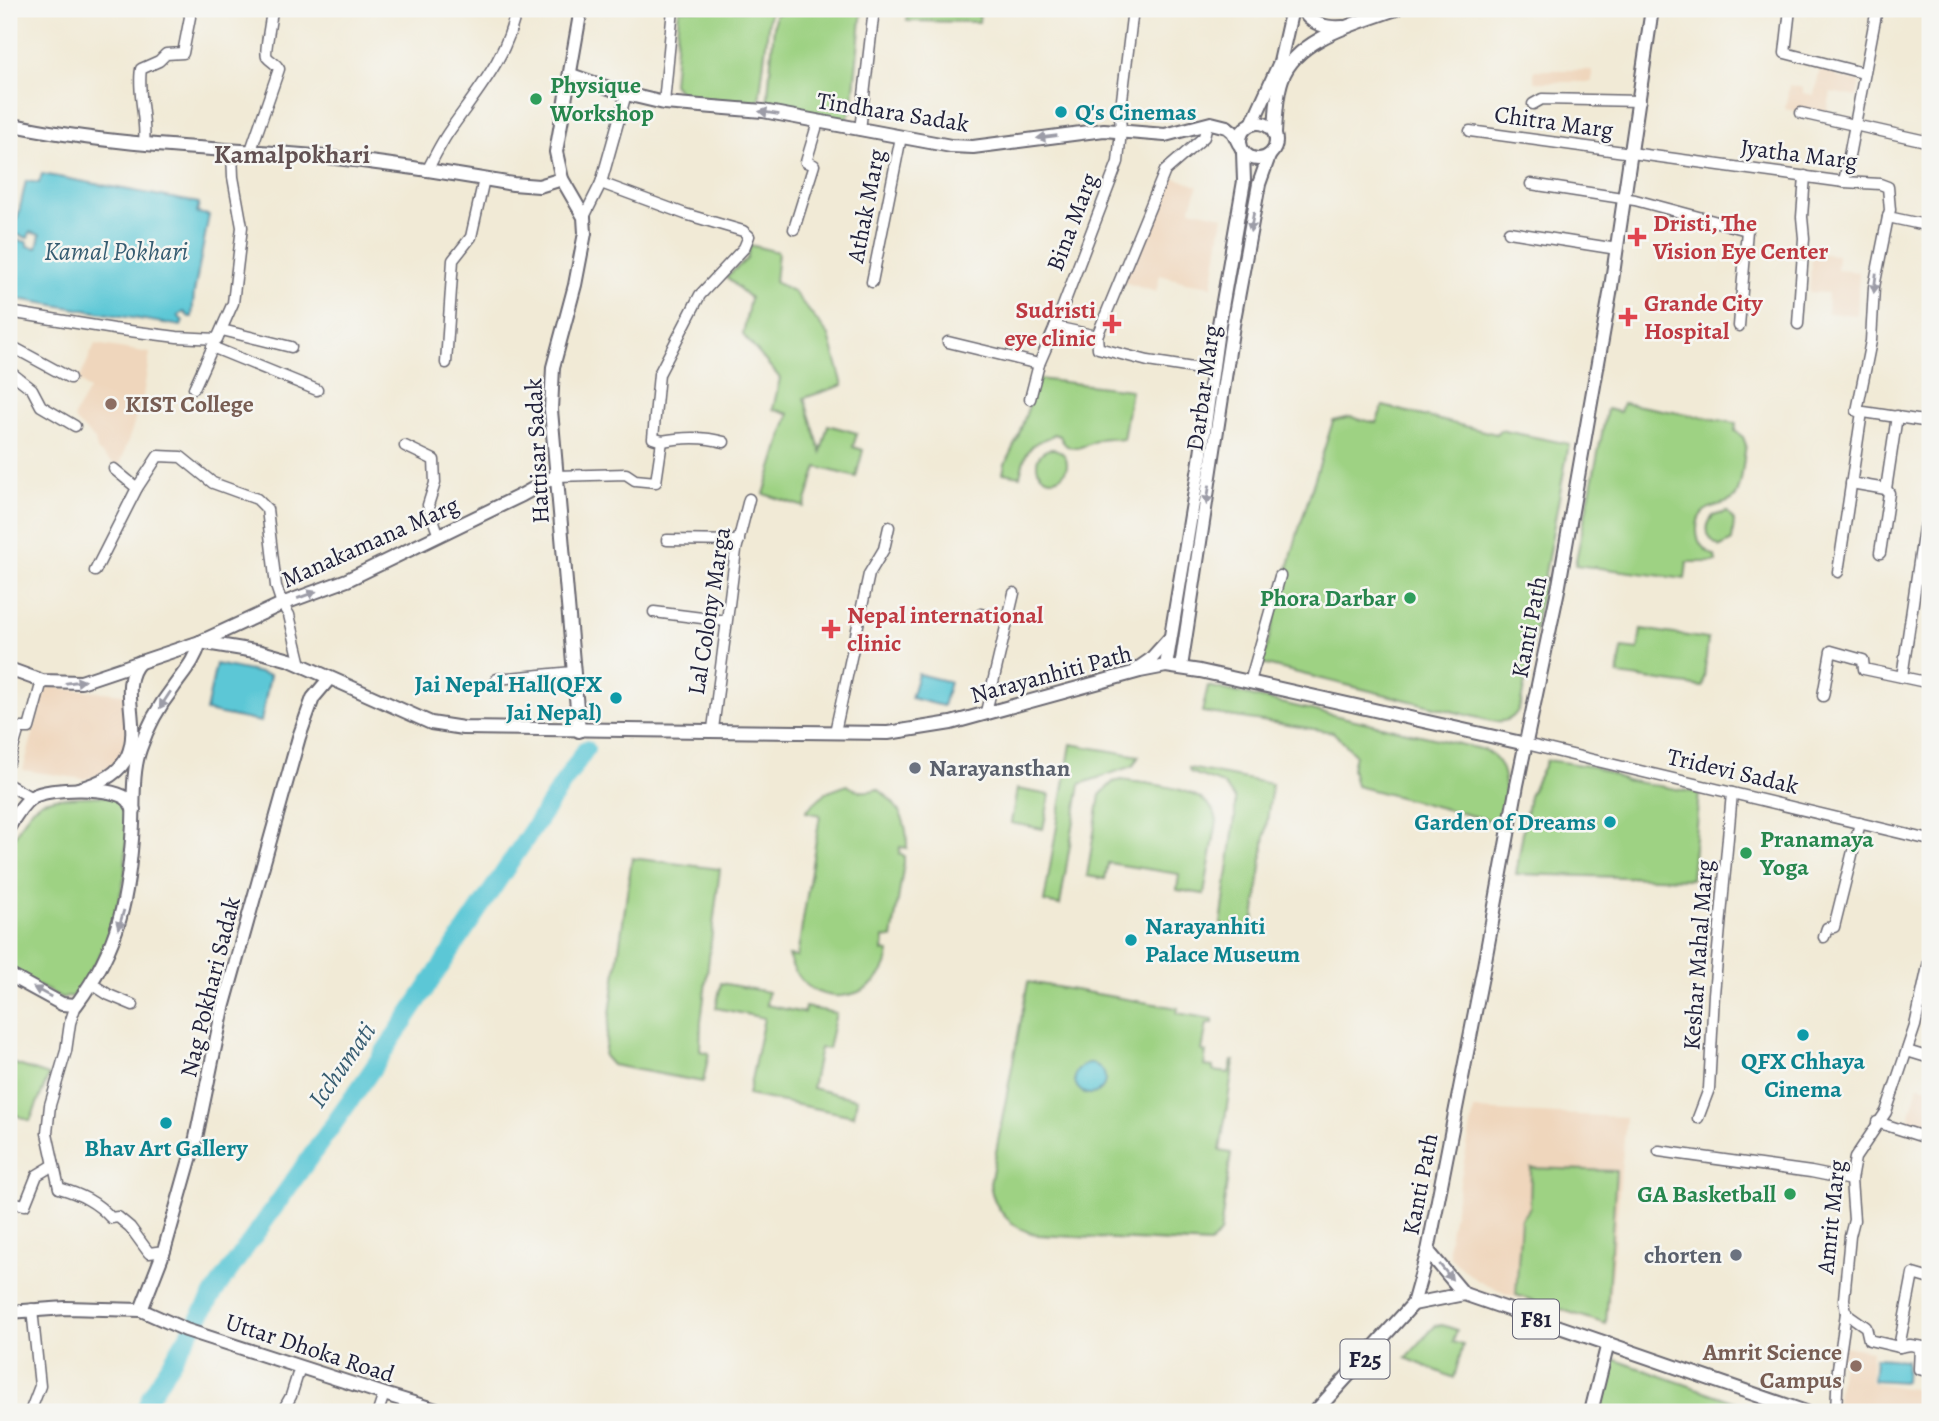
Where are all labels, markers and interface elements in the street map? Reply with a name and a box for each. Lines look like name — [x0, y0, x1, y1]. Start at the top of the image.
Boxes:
place label: Physique Workshop — [549, 69, 654, 129]
street label: Tindhara Sadak — [815, 84, 971, 140]
marker: Physique Workshop — [528, 91, 544, 107]
place label: Q's Cinemas — [1075, 96, 1197, 128]
street label: Chitra Marg — [1492, 98, 1616, 146]
marker: Q's Cinemas — [1053, 104, 1069, 120]
one-way arrow — [758, 107, 780, 118]
street label: Jyatha Marg — [1739, 131, 1859, 177]
one-way arrow — [1036, 132, 1058, 143]
district label: Kamalpokhari — [214, 137, 370, 172]
street label: Athak Marg — [839, 146, 893, 267]
street label: Bina Marg — [1039, 168, 1105, 276]
place label: Dristi, The Vision Eye Center — [1652, 207, 1829, 267]
one-way arrow — [1246, 211, 1257, 233]
marker: Dristi, The Vision Eye Center — [1627, 227, 1647, 247]
water label: Kamal Pokhari — [44, 234, 188, 269]
one-way arrow — [1869, 273, 1880, 295]
place label: Grande City Hospital — [1644, 287, 1763, 347]
place label: Sudristi eye clinic — [1004, 294, 1096, 354]
marker: Grande City Hospital — [1618, 307, 1638, 327]
marker: Sudristi eye clinic — [1102, 314, 1122, 334]
street label: Darbar Marg — [1178, 323, 1228, 453]
street label: Hattisar Sadak — [517, 377, 557, 525]
place label: KIST College — [125, 388, 254, 420]
marker: KIST College — [103, 396, 119, 412]
one-way arrow — [1203, 484, 1214, 506]
street label: Manakamana Marg — [276, 489, 464, 595]
street label: Lal Colony Marga — [680, 524, 738, 697]
street label: Kanti Path — [1503, 573, 1555, 681]
place label: Phora Darbar — [1260, 582, 1396, 614]
one-way arrow — [296, 589, 317, 600]
marker: Phora Darbar — [1402, 590, 1418, 606]
place label: Nepal international clinic — [847, 599, 1044, 659]
marker: Nepal international clinic — [821, 619, 841, 639]
street label: Narayanhiti Path — [967, 637, 1135, 711]
place label: Jai Nepal Hall(QFX Jai Nepal) — [415, 668, 603, 728]
one-way arrow — [64, 676, 86, 687]
one-way arrow — [158, 690, 171, 709]
marker: Jai Nepal Hall(QFX Jai Nepal) — [608, 690, 624, 706]
street label: Tridevi Sadak — [1664, 740, 1802, 802]
place label: Narayansthan — [929, 752, 1071, 784]
marker: Narayansthan — [907, 760, 923, 776]
place label: Garden of Dreams — [1414, 806, 1596, 838]
marker: Garden of Dreams — [1602, 814, 1618, 830]
place label: Pranamaya Yoga — [1759, 823, 1874, 883]
marker: Pranamaya Yoga — [1738, 845, 1754, 861]
street label: Keshar Mahal Marg — [1675, 859, 1721, 1051]
street label: Nag Pokhari Sadak — [172, 893, 248, 1081]
one-way arrow — [115, 909, 125, 930]
place label: Narayanhiti Palace Museum — [1145, 910, 1300, 970]
marker: Narayanhiti Palace Museum — [1123, 932, 1139, 948]
one-way arrow — [31, 987, 51, 999]
water label: Icchumati — [300, 1015, 384, 1115]
marker: QFX Chhaya Cinema — [1795, 1027, 1811, 1043]
place label: QFX Chhaya Cinema — [1741, 1045, 1865, 1105]
marker: Bhav Art Gallery — [158, 1115, 174, 1131]
street label: Kanti Path — [1394, 1130, 1446, 1238]
place label: Bhav Art Gallery — [84, 1132, 248, 1164]
street label: Amrit Marg — [1809, 1158, 1853, 1277]
place label: GA Basketball — [1637, 1178, 1777, 1210]
marker: GA Basketball — [1782, 1186, 1798, 1202]
place label: chorten — [1644, 1239, 1723, 1271]
marker: chorten — [1728, 1247, 1744, 1263]
one-way arrow — [1438, 1264, 1453, 1281]
road number: F81 — [1513, 1300, 1559, 1338]
street label: Uttar Dhoka Road — [221, 1306, 399, 1390]
place label: Amrit Science Campus — [1702, 1336, 1842, 1396]
road number: F25 — [1340, 1340, 1390, 1378]
marker: Amrit Science Campus — [1848, 1358, 1864, 1374]

